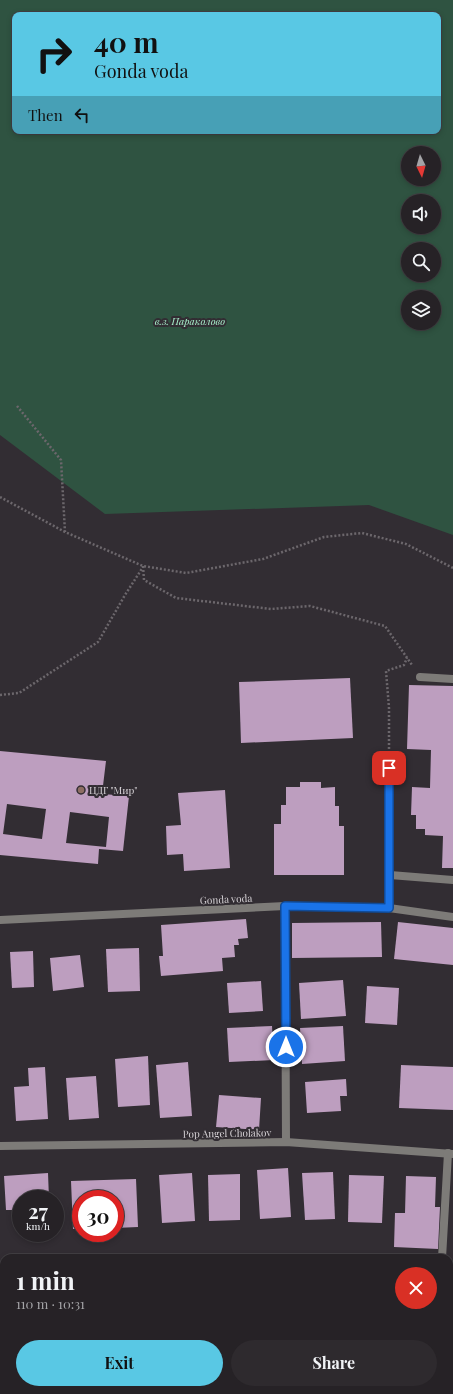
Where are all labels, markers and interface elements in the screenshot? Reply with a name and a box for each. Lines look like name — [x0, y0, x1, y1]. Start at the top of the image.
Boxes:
text: 40 m — [94, 23, 159, 60]
icon: right — [28, 28, 80, 80]
text: Gonda voda — [94, 59, 188, 83]
icon: left — [71, 104, 93, 126]
text: Then — [28, 105, 63, 125]
north arrow — [401, 146, 441, 186]
map controls — [401, 146, 441, 330]
button: sound — [401, 194, 441, 234]
button: search — [401, 242, 441, 282]
button: layers — [401, 290, 441, 330]
park label: в.з. Параколово — [155, 314, 225, 328]
pin — [372, 751, 406, 785]
icon: arrive — [378, 757, 400, 779]
place label: ЦДГ "Мир" — [89, 783, 137, 797]
marker: ЦДГ "Мир" — [76, 785, 86, 795]
street label: Gonda voda — [199, 891, 253, 907]
position arrow — [265, 1026, 307, 1068]
street label: Pop Angel Cholakov — [183, 1125, 271, 1141]
speed limit sign: 30 — [72, 1190, 124, 1242]
text: 27 — [28, 1197, 48, 1224]
text: km/h — [26, 1219, 50, 1233]
text: 1 min — [16, 1264, 75, 1296]
button: close — [395, 1267, 437, 1309]
text: 110 m · 10:31 — [16, 1295, 85, 1312]
button: Exit — [16, 1340, 223, 1386]
button: Share — [231, 1340, 437, 1386]

